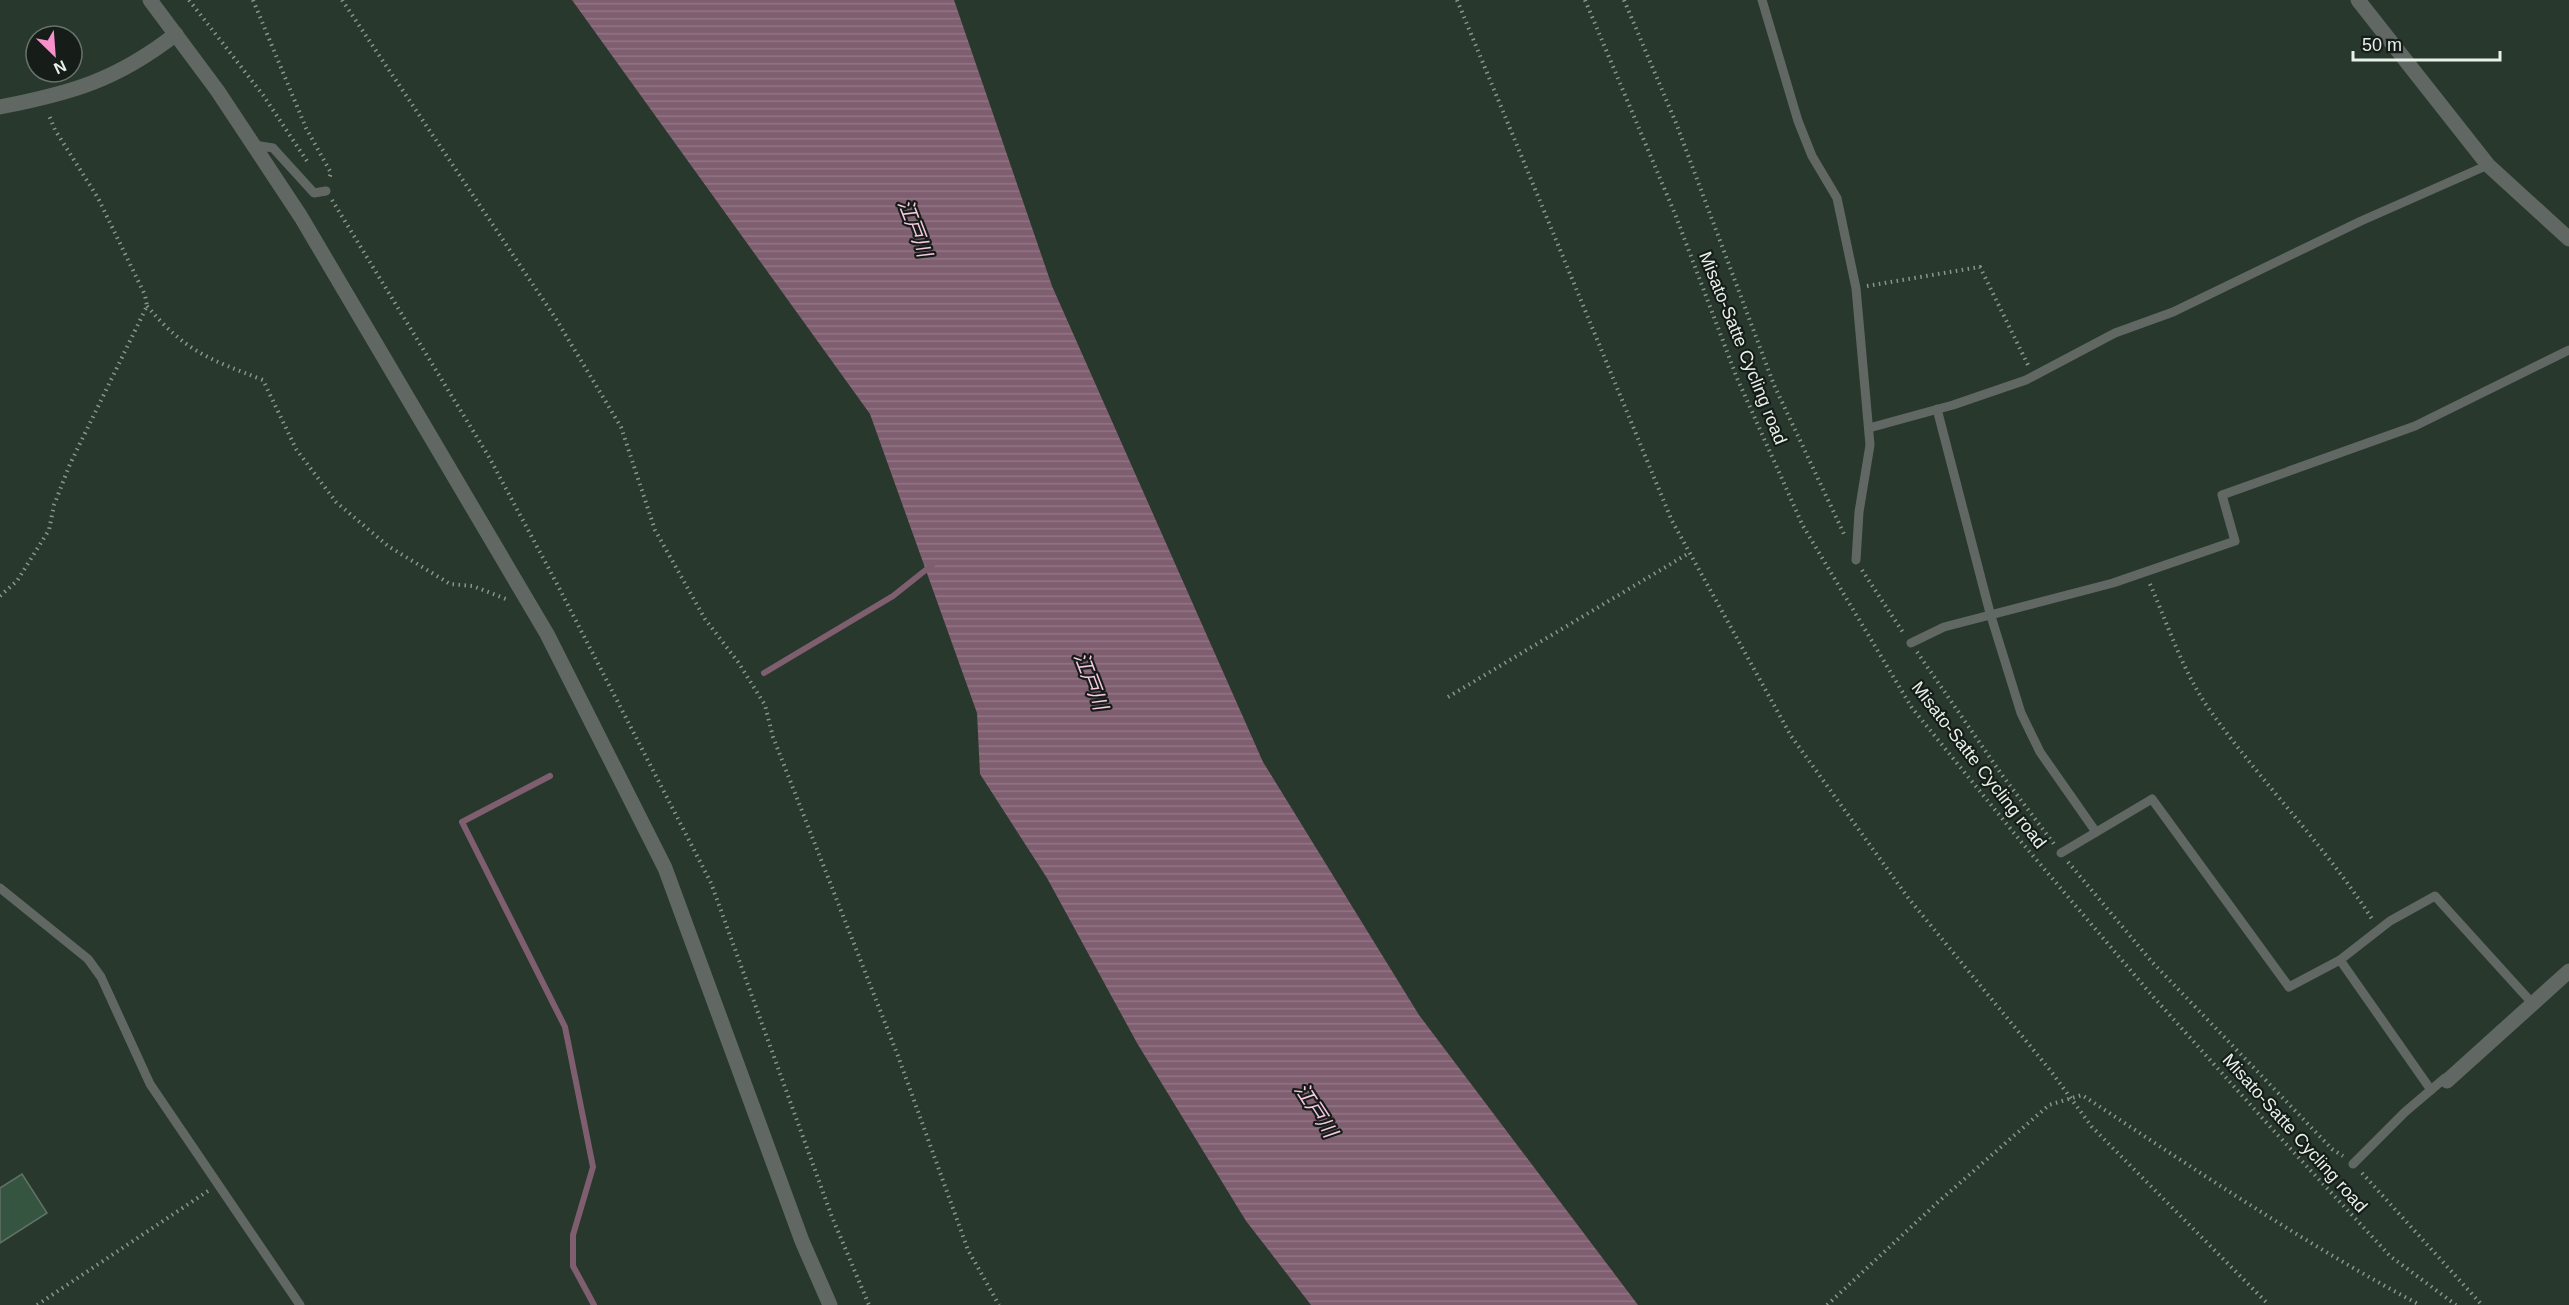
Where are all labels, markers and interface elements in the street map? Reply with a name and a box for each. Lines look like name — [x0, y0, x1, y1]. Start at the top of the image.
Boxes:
north arrow — [24, 24, 84, 84]
scale bar — [2353, 24, 2500, 62]
text: 50 m — [2362, 35, 2402, 55]
text: N — [51, 57, 69, 77]
water label: 江戸川 — [894, 196, 937, 262]
street label: Misato-Satte Cycling road — [1695, 249, 1791, 447]
water label: 江戸川 — [1070, 649, 1113, 715]
street label: Misato-Satte Cycling road — [1908, 678, 2050, 852]
street label: Misato-Satte Cycling road — [2219, 1050, 2371, 1216]
water label: 江戸川 — [1290, 1079, 1343, 1143]

